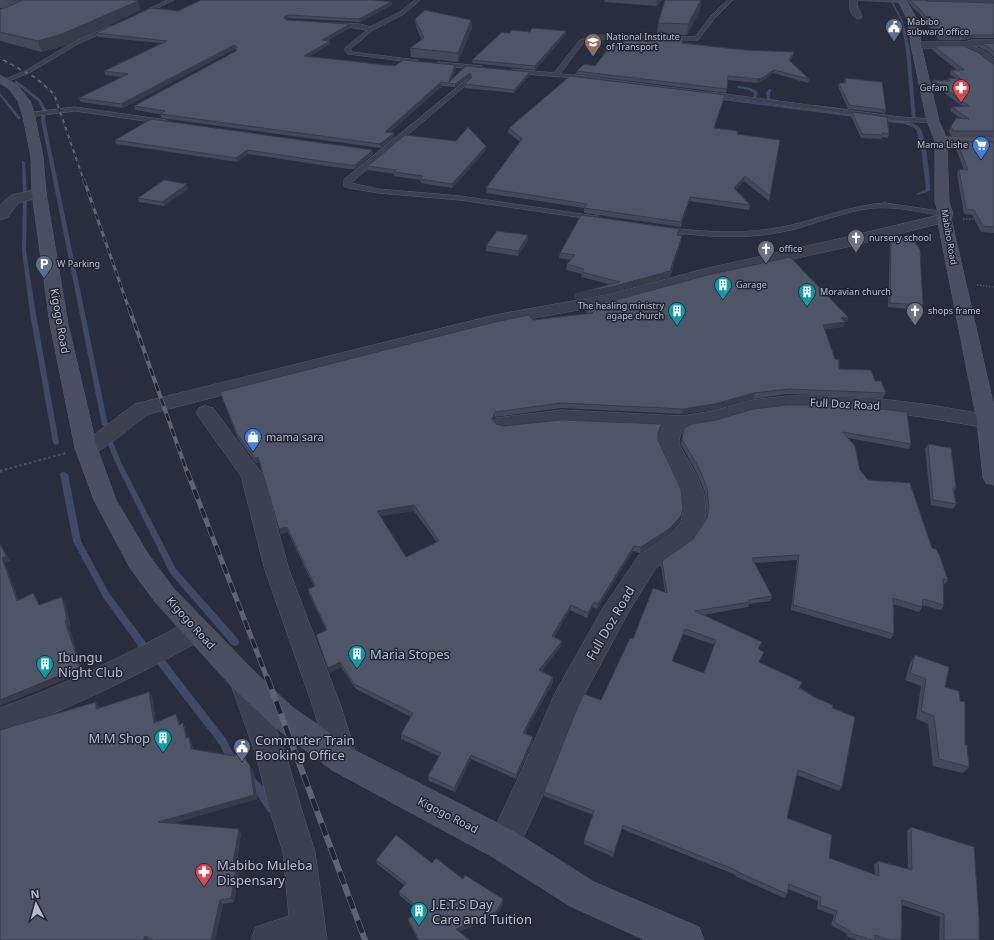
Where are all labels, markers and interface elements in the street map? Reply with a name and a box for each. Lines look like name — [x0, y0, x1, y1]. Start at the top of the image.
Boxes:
place label: Mabibo subward office — [907, 15, 969, 38]
public building icon: Mabibo subward office — [884, 17, 904, 42]
place label: National Institute of Transport — [606, 30, 680, 53]
school or university icon: National Institute of Transport — [583, 32, 603, 57]
pharmacy icon: Gefam — [951, 78, 971, 103]
place label: Gefam — [920, 81, 948, 94]
supermarket icon: Mama Lishe — [971, 135, 991, 160]
place label: Mama Lishe — [917, 138, 968, 151]
street label: Mabibo Road — [938, 208, 961, 266]
church icon: nursery school — [846, 228, 866, 253]
place label: nursery school — [869, 231, 931, 244]
church icon: office — [756, 239, 776, 264]
place label: office — [779, 242, 802, 255]
parking icon: W Parking — [34, 254, 54, 279]
place label: W Parking — [57, 257, 100, 270]
building icon: Garage — [713, 275, 733, 300]
place label: Garage — [736, 278, 767, 291]
building icon: Moravian church — [797, 282, 817, 307]
place label: Moravian church — [820, 285, 891, 298]
street label: Kigogo Road — [47, 287, 74, 355]
place label: The healing ministry agape church — [578, 299, 664, 322]
building icon: The healing ministry agape church — [667, 301, 687, 326]
church icon: shops frame — [905, 301, 925, 326]
place label: shops frame — [928, 304, 981, 317]
street label: Full Doz Road — [810, 394, 880, 413]
shop icon: mama sara — [243, 427, 263, 452]
place label: mama sara — [266, 429, 324, 444]
street label: Full Doz Road — [581, 583, 639, 663]
street label: Kigogo Road — [164, 593, 219, 652]
building icon: Maria Stopes — [347, 644, 367, 669]
place label: Maria Stopes — [370, 645, 450, 663]
place label: Ibungu Night Club — [58, 648, 123, 681]
building icon: Ibungu Night Club — [35, 654, 55, 679]
building icon: M.M Shop — [153, 728, 173, 753]
place label: M.M Shop — [89, 729, 150, 747]
place label: Commuter Train Booking Office — [255, 731, 355, 764]
public building icon: Commuter Train Booking Office — [232, 737, 252, 762]
street label: Kigogo Road — [416, 793, 481, 836]
place label: Mabibo Muleba Dispensary — [217, 856, 312, 889]
pharmacy icon: Mabibo Muleba Dispensary — [194, 862, 214, 887]
north arrow — [16, 884, 56, 924]
text: N — [30, 886, 40, 901]
place label: J.E.T.S Day Care and Tuition — [430, 895, 532, 928]
building icon: J.E.T.S Day Care and Tuition — [409, 901, 429, 926]

